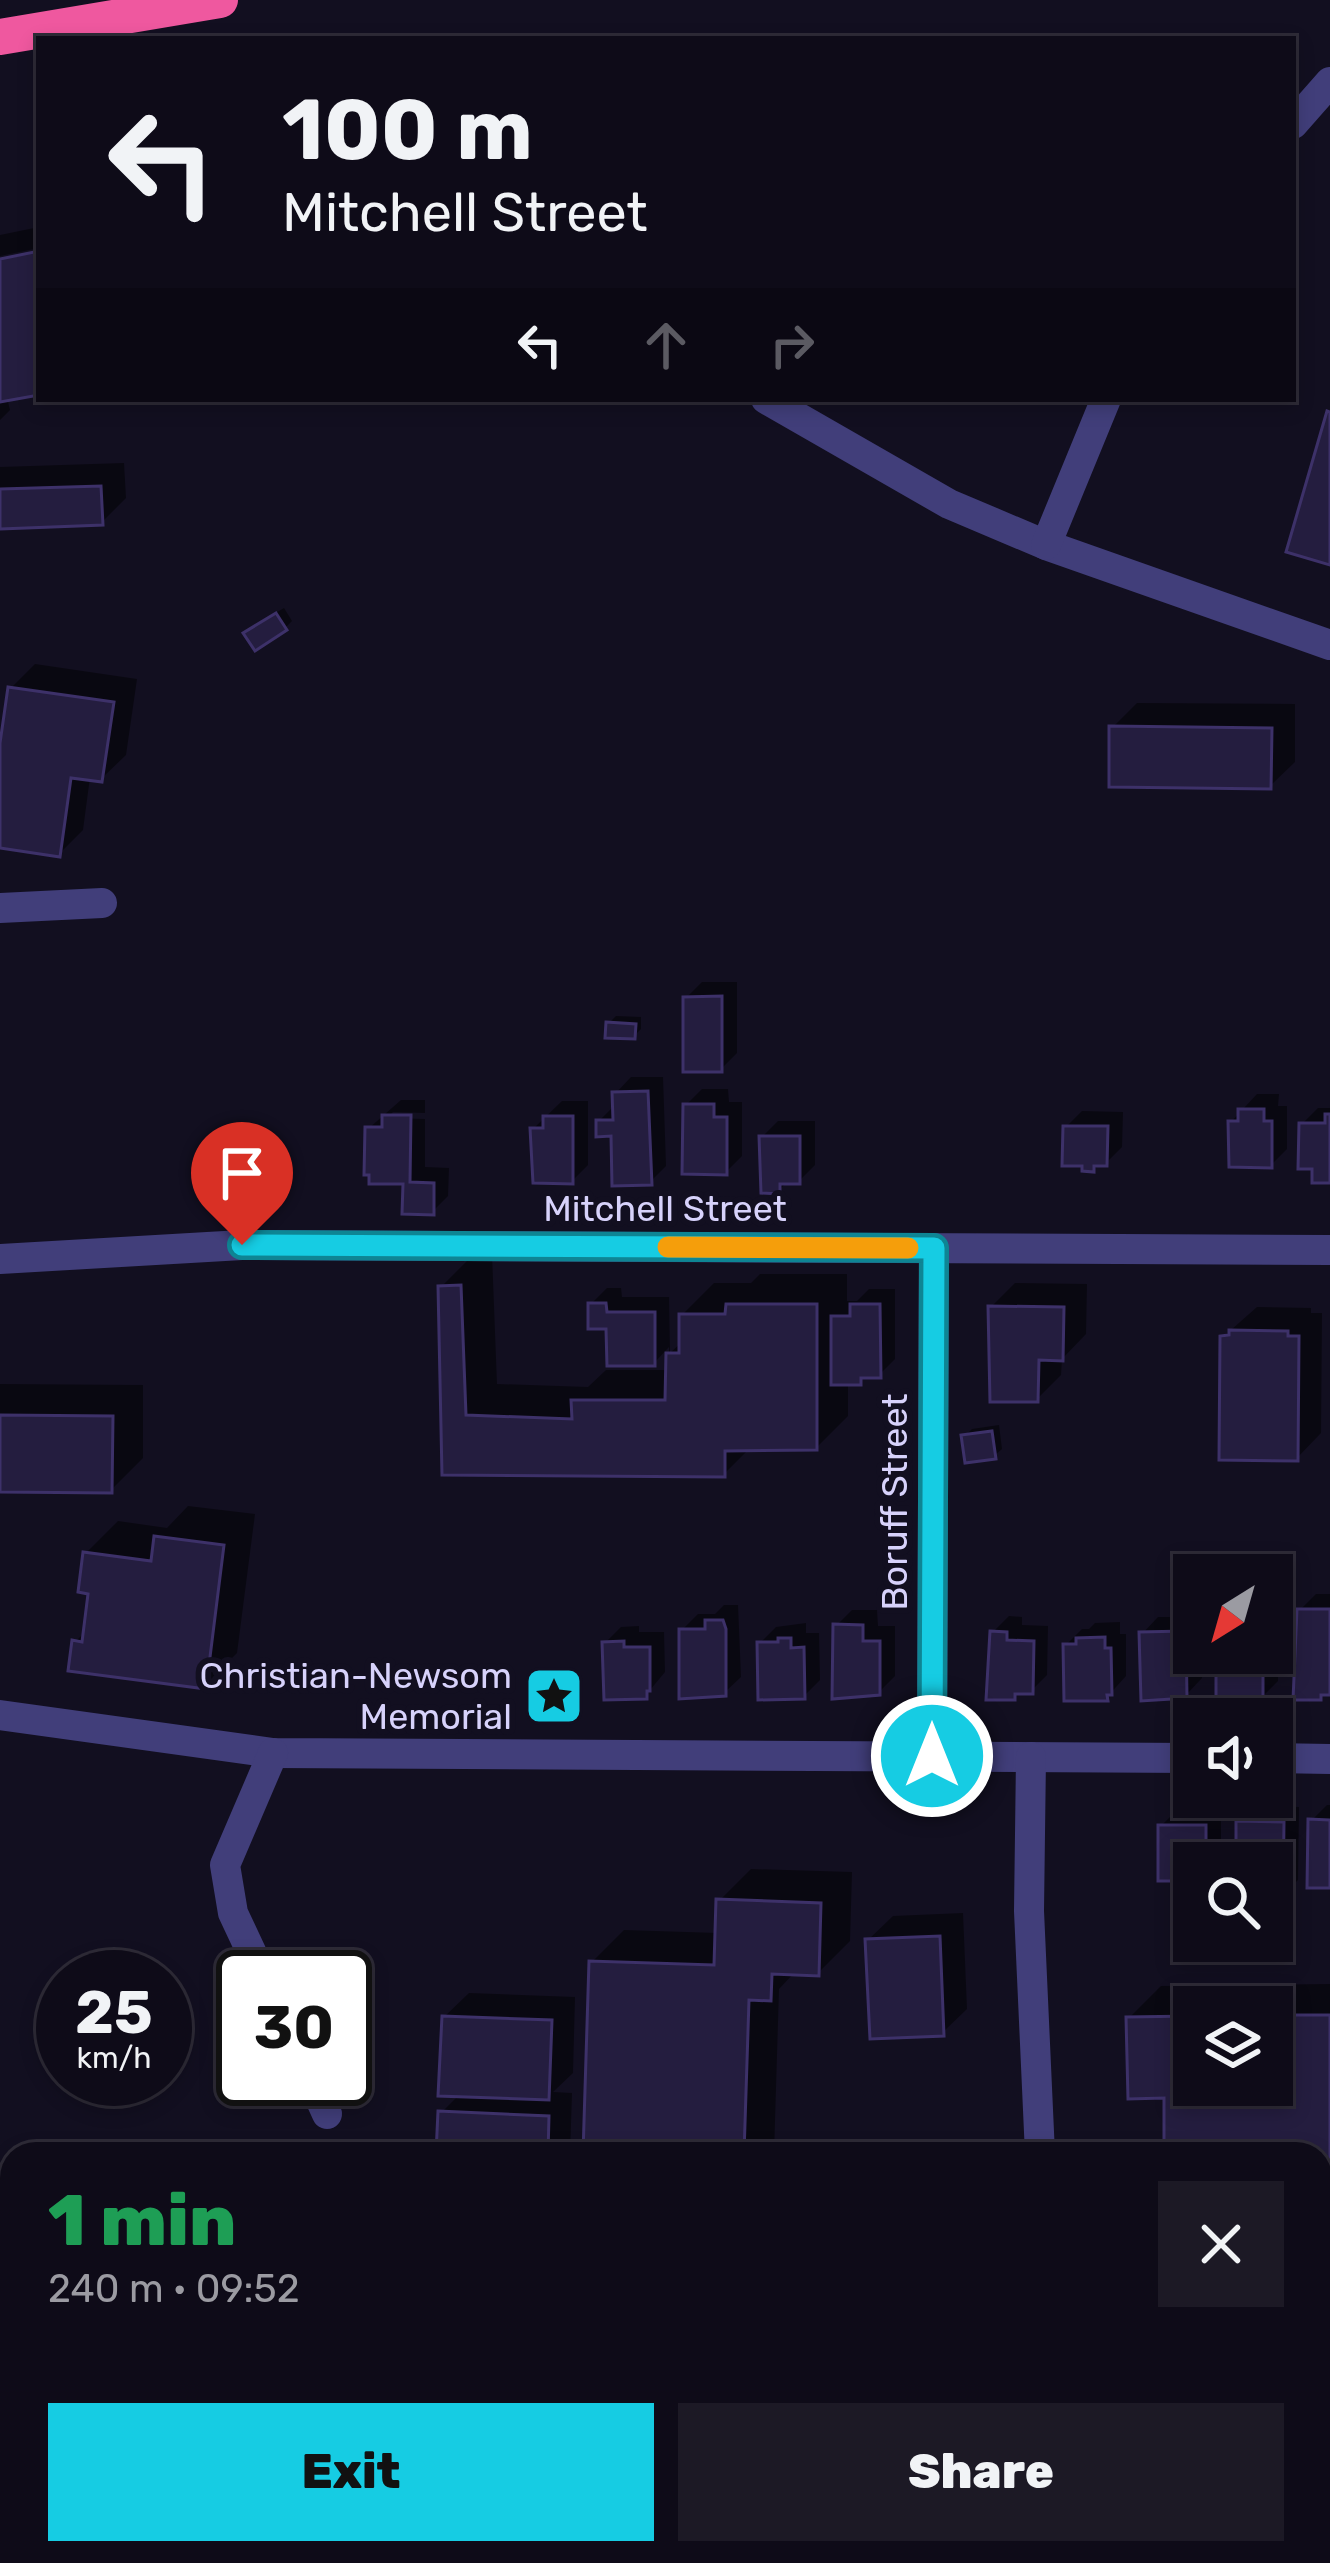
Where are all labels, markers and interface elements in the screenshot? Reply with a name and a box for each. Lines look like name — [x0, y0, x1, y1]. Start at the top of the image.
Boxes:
text: 100 m — [282, 80, 533, 180]
icon: left — [84, 84, 240, 240]
text: Mitchell Street — [282, 181, 648, 245]
icon: left — [507, 312, 573, 378]
icon: ahead — [633, 312, 699, 378]
icon: right — [759, 312, 825, 378]
pin — [191, 1122, 293, 1245]
icon: arrive — [209, 1140, 275, 1206]
street label: Mitchell Street — [543, 1187, 787, 1230]
street label: Boruff Street — [873, 1393, 916, 1611]
north arrow — [1173, 1554, 1293, 1674]
map controls — [1173, 1554, 1293, 2106]
place label: Christian-Newsom Memorial — [200, 1654, 512, 1738]
place icon: Christian-Newsom Memorial — [523, 1665, 585, 1727]
position arrow — [869, 1693, 995, 1819]
button: sound — [1173, 1698, 1293, 1818]
button: search — [1173, 1842, 1293, 1962]
speed limit sign: 30 — [216, 1950, 372, 2106]
text: 25 — [75, 1977, 153, 2048]
button: layers — [1173, 1986, 1293, 2106]
text: km/h — [77, 2040, 151, 2076]
text: 1 min — [48, 2178, 236, 2263]
button: close — [1158, 2181, 1284, 2307]
text: 240 m · 09:52 — [48, 2266, 300, 2312]
button: Exit — [48, 2403, 654, 2541]
button: Share — [678, 2403, 1284, 2541]

